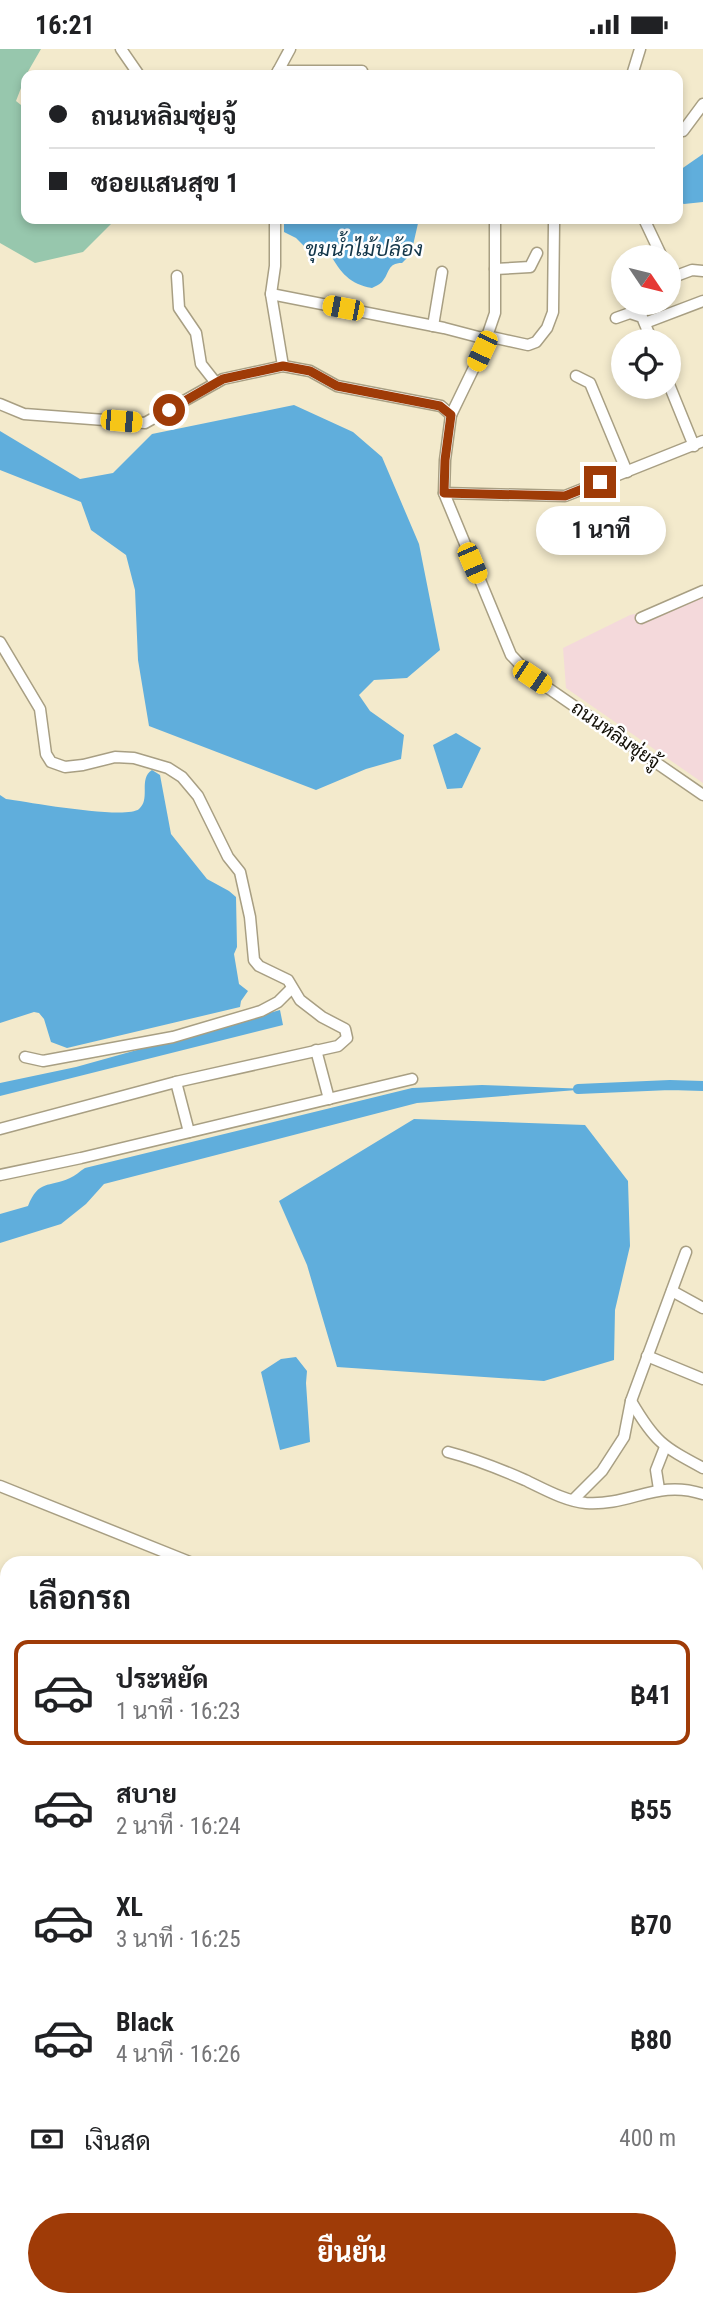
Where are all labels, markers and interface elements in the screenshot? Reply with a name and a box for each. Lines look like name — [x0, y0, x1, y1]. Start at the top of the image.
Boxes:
text: 16:21 — [35, 10, 95, 40]
text: ถนนหลิมซุ่ยจู้ — [91, 101, 237, 131]
text: ซอยแสนสุข 1 — [91, 168, 239, 198]
water label: ขุมน้ำไม้ปล้อง — [305, 231, 423, 263]
north arrow — [611, 245, 681, 315]
map controls — [611, 245, 681, 399]
car — [321, 294, 366, 322]
car — [464, 328, 501, 374]
button: locate — [611, 329, 681, 399]
route start — [153, 394, 185, 426]
car — [100, 409, 143, 433]
route end — [584, 466, 616, 498]
callout: 1 นาที — [535, 507, 665, 555]
text: 1 นาที — [571, 517, 631, 544]
car — [455, 540, 490, 586]
car — [509, 657, 556, 697]
street label: ถนนหลิมซุ่ยจู้ — [566, 696, 666, 776]
text: เลือกรถ — [28, 1579, 131, 1617]
icon: car — [32, 1661, 95, 1724]
text: ประหยัด — [116, 1664, 209, 1694]
text: ฿41 — [630, 1680, 672, 1710]
text: 1 นาที · 16:23 — [116, 1698, 241, 1725]
icon: car — [32, 1776, 95, 1839]
text: สบาย — [116, 1779, 177, 1809]
text: ฿55 — [630, 1795, 672, 1825]
text: 2 นาที · 16:24 — [116, 1813, 241, 1840]
icon: car — [32, 1891, 95, 1954]
text: XL — [116, 1892, 143, 1922]
text: ฿70 — [630, 1910, 672, 1940]
text: 3 นาที · 16:25 — [116, 1926, 241, 1953]
icon: car — [32, 2006, 95, 2069]
text: Black — [116, 2007, 174, 2037]
text: ฿80 — [630, 2025, 672, 2055]
text: 4 นาที · 16:26 — [116, 2041, 241, 2068]
icon: cash — [28, 2120, 66, 2158]
text: 400 m — [619, 2125, 676, 2152]
text: เงินสด — [84, 2126, 151, 2156]
button: ยืนยัน — [28, 2213, 676, 2293]

